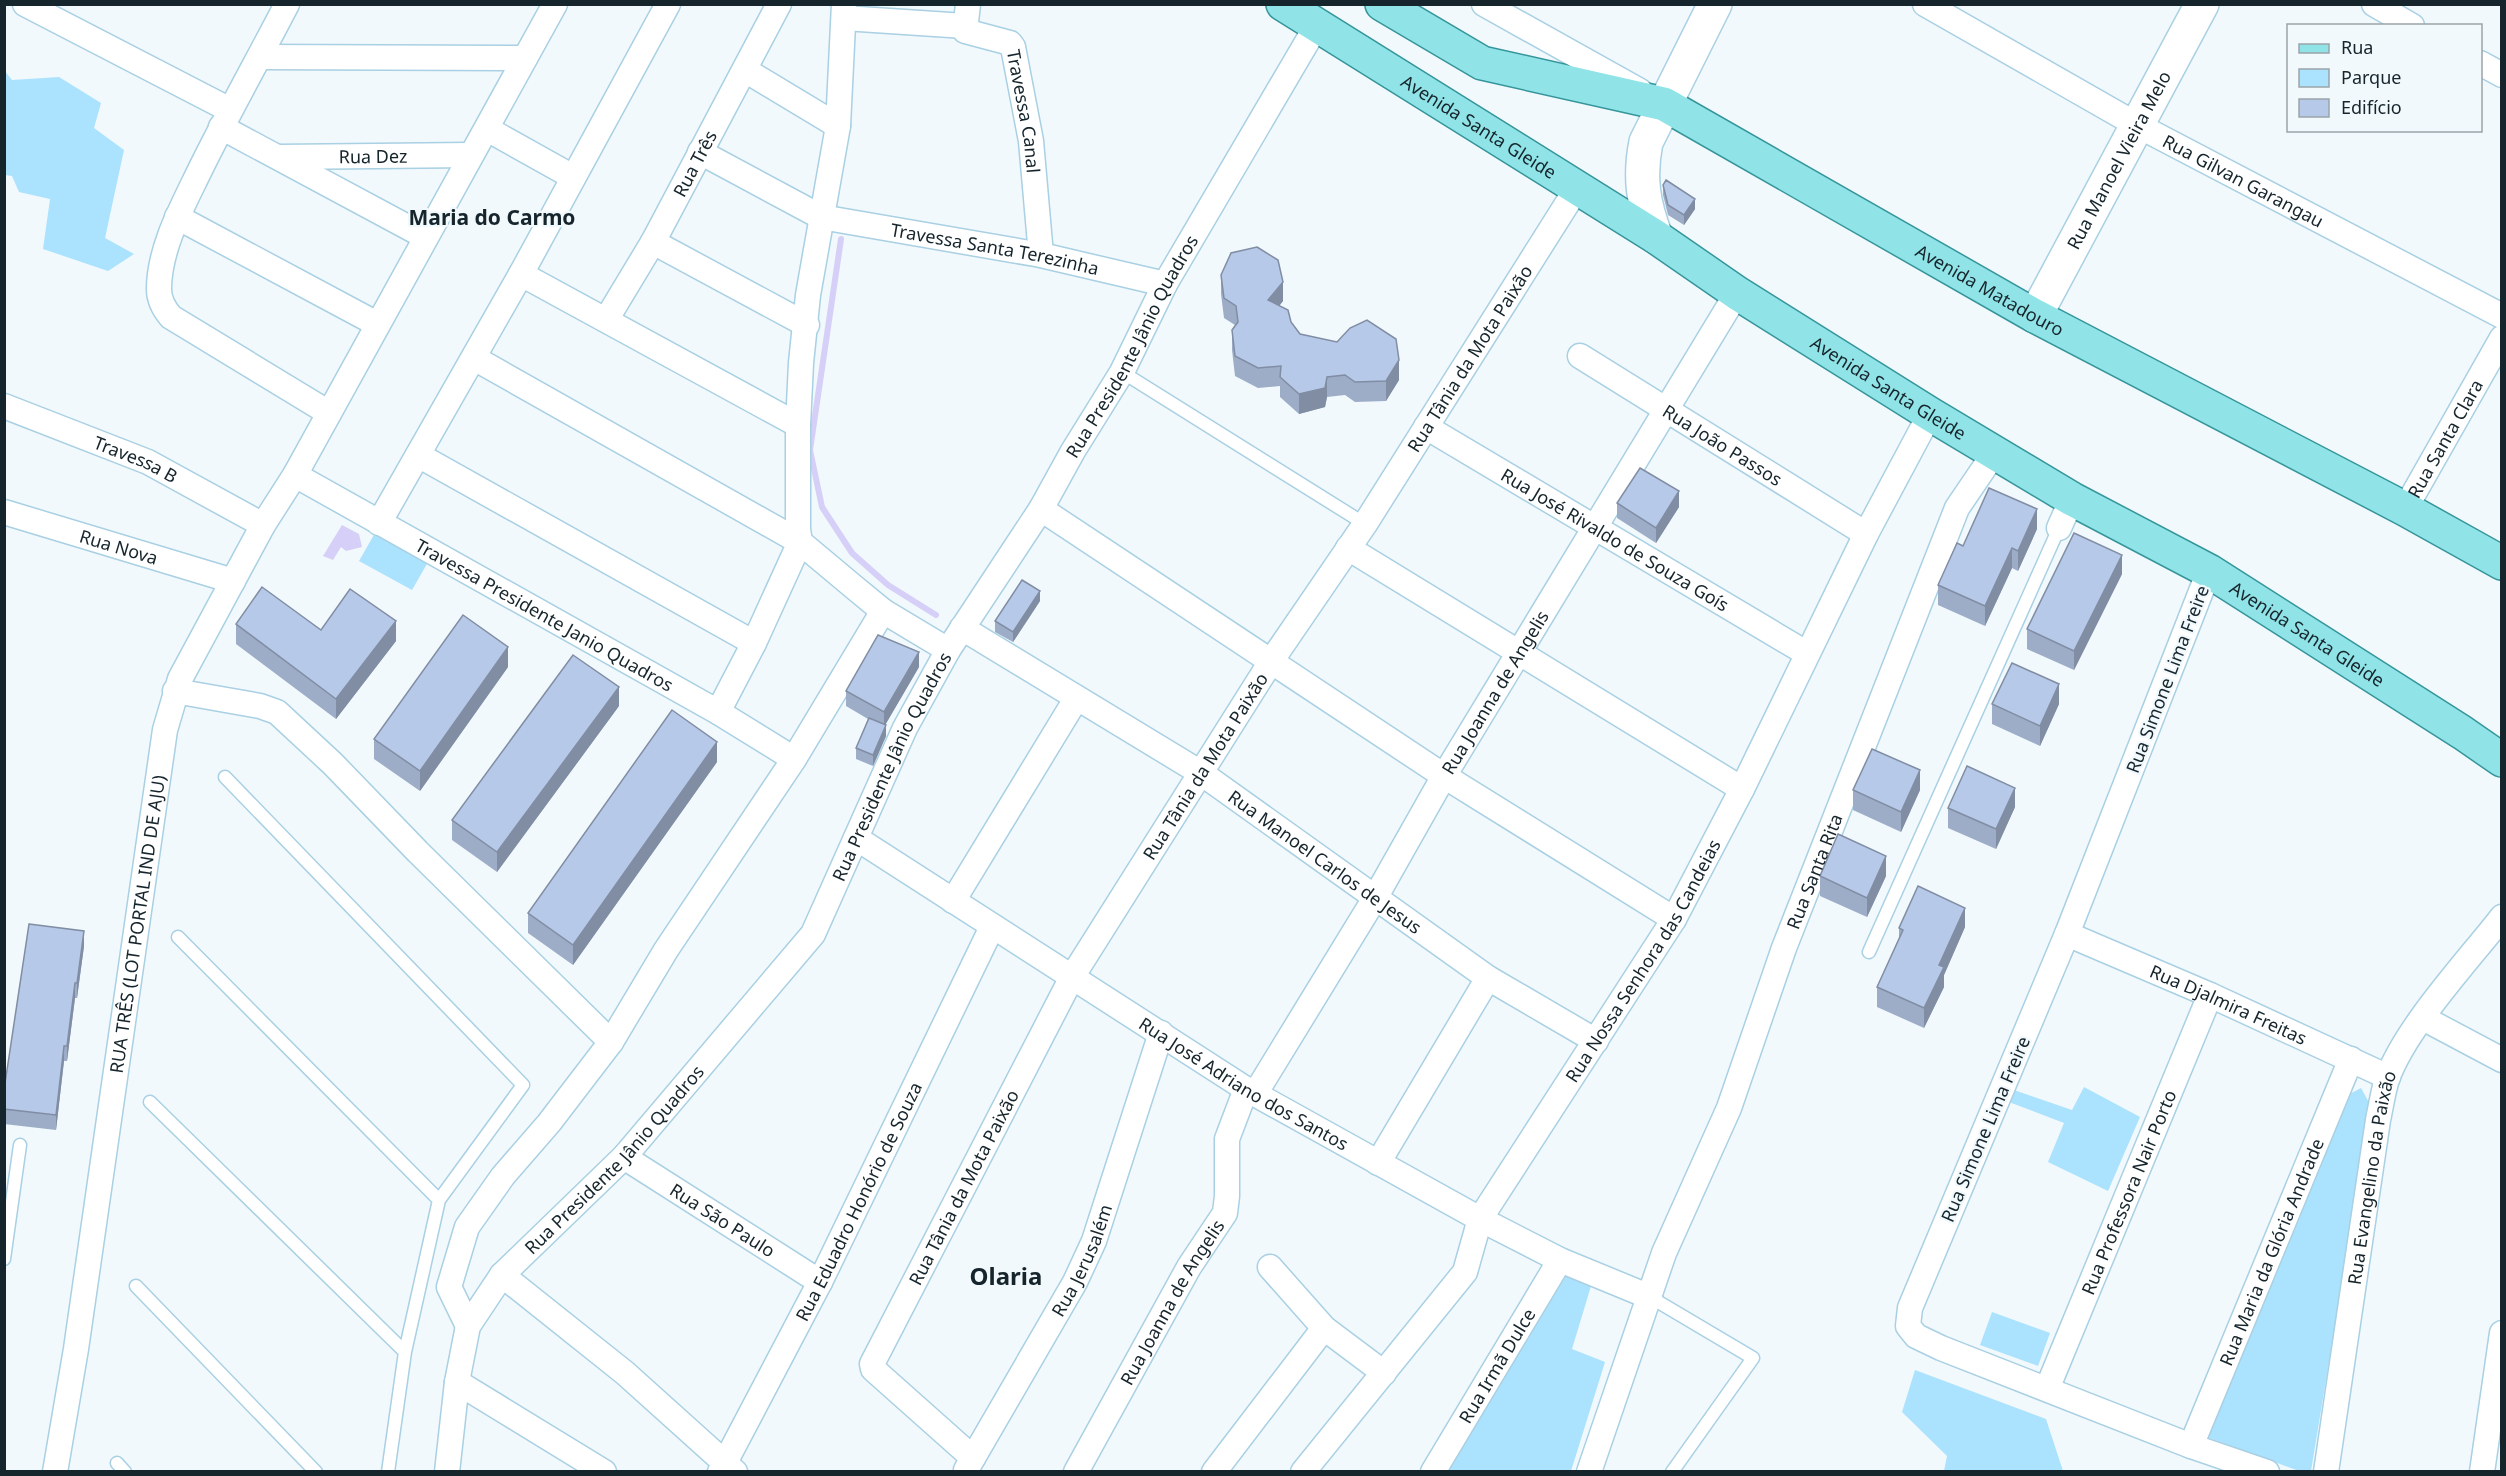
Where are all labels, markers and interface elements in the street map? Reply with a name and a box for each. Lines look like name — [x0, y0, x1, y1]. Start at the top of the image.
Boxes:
legend — [2287, 24, 2482, 132]
text: Rua — [2341, 35, 2373, 59]
street label: Travessa Canal — [1002, 47, 1046, 174]
text: Parque — [2341, 65, 2401, 89]
street label: Rua Manoel Vieira Melo — [2061, 66, 2176, 253]
street label: Avenida Santa Gleide — [1397, 69, 1561, 184]
text: Edifício — [2341, 95, 2402, 119]
street label: Rua Três — [667, 126, 722, 201]
street label: Rua Gilvan Garangau — [2159, 129, 2328, 233]
street label: Rua Dez — [339, 144, 407, 168]
district label: Maria do Carmo — [409, 203, 576, 231]
street label: Travessa Santa Terezinha — [889, 217, 1101, 280]
street label: Rua Presidente Jânio Quadros — [1060, 230, 1203, 462]
street label: Avenida Matadouro — [1912, 238, 2068, 341]
street label: Rua Tânia da Mota Paixão — [1401, 260, 1538, 457]
street label: Avenida Santa Gleide — [1806, 330, 1971, 445]
street label: Rua Santa Clara — [2402, 375, 2488, 502]
street label: Rua João Passos — [1658, 399, 1787, 491]
street label: Travessa B — [90, 430, 182, 488]
street label: Rua José Rivaldo de Souza Goís — [1497, 462, 1733, 617]
street label: Rua Nova — [77, 524, 161, 570]
street label: Travessa Presidente Janio Quadros — [411, 533, 678, 697]
street label: Avenida Santa Gleide — [2226, 576, 2389, 692]
street label: Rua Simone Lima Freire — [2120, 582, 2214, 776]
street label: Rua Joanna de Angelis — [1436, 606, 1554, 779]
street label: Rua Presidente Jânio Quadros — [826, 648, 957, 885]
street label: Rua Tânia da Mota Paixão — [1137, 668, 1273, 864]
street label: RUA TRÊS (LOT PORTAL IND DE AJU) — [104, 774, 170, 1075]
street label: Rua Manoel Carlos de Jesus — [1224, 784, 1427, 939]
street label: Rua Santa Rita — [1781, 810, 1848, 932]
street label: Rua Nossa Senhora das Candeias — [1560, 835, 1726, 1087]
street label: Rua Djalmira Freitas — [2146, 959, 2311, 1050]
street label: Rua José Adriano dos Santos — [1134, 1011, 1353, 1156]
street label: Rua Simone Lima Freire — [1935, 1033, 2035, 1225]
street label: Rua Presidente Jânio Quadros — [519, 1060, 709, 1259]
street label: Rua Evangelino da Paixão — [2342, 1067, 2401, 1286]
street label: Rua Eduadro Honório de Souza — [790, 1078, 927, 1325]
street label: Rua Tânia da Mota Paixão — [903, 1085, 1024, 1289]
street label: Rua Professora Nair Porto — [2075, 1086, 2181, 1298]
street label: Rua Maria da Glória Andrade — [2214, 1135, 2329, 1369]
street label: Rua São Paulo — [665, 1177, 780, 1262]
street label: Rua Jerusalém — [1046, 1201, 1117, 1321]
street label: Rua Joanna de Angelis — [1114, 1215, 1229, 1389]
district label: Olaria — [970, 1259, 1042, 1292]
street label: Rua Irmã Dulce — [1453, 1304, 1540, 1428]

